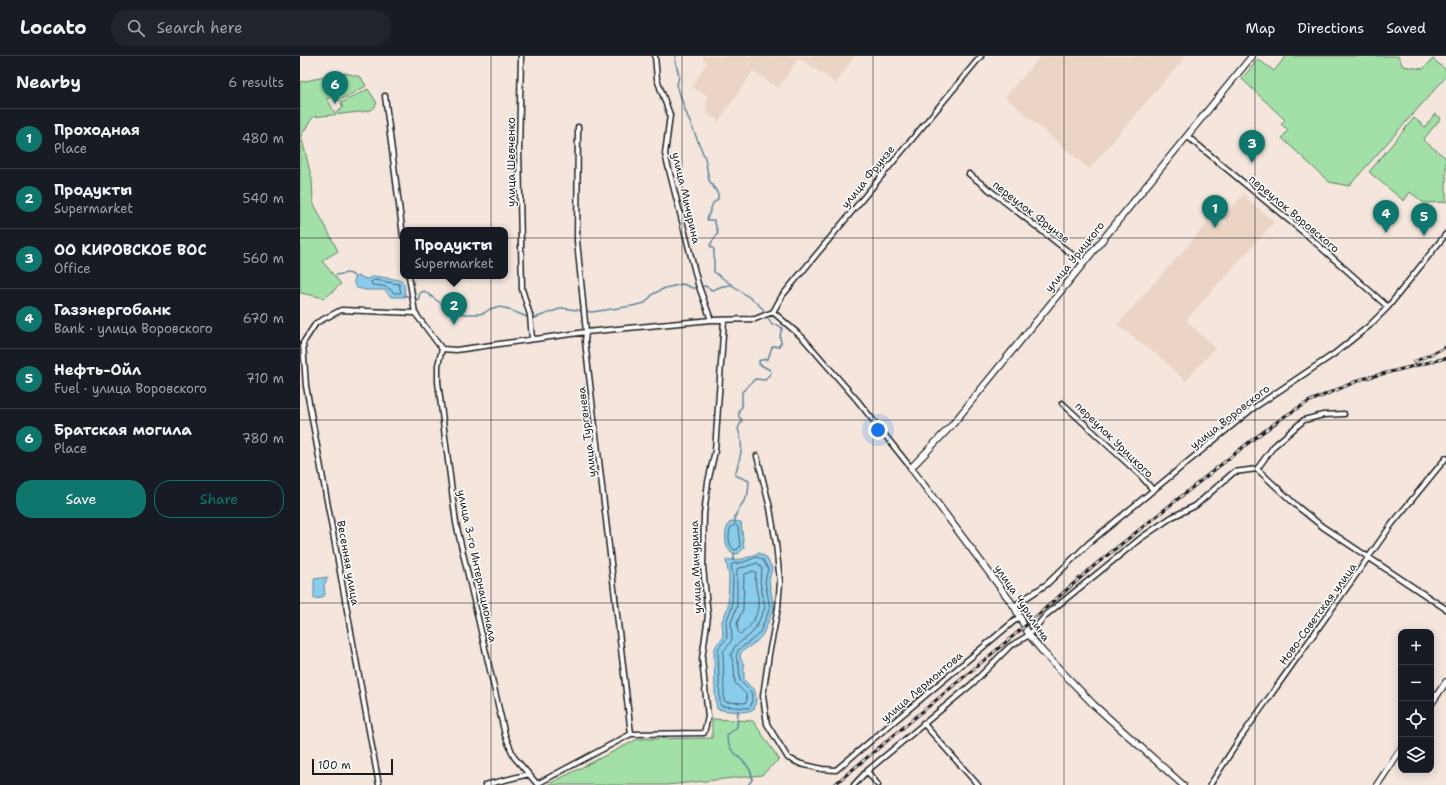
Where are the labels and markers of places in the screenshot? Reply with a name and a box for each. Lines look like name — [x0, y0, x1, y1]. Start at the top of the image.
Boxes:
pin: 6 — [322, 71, 348, 104]
pin: 3 — [1239, 130, 1265, 163]
pin: 1 — [1202, 195, 1228, 228]
pin: 4 — [1373, 200, 1399, 233]
pin: 5 — [1411, 203, 1437, 236]
pin: 2 — [441, 292, 467, 325]

